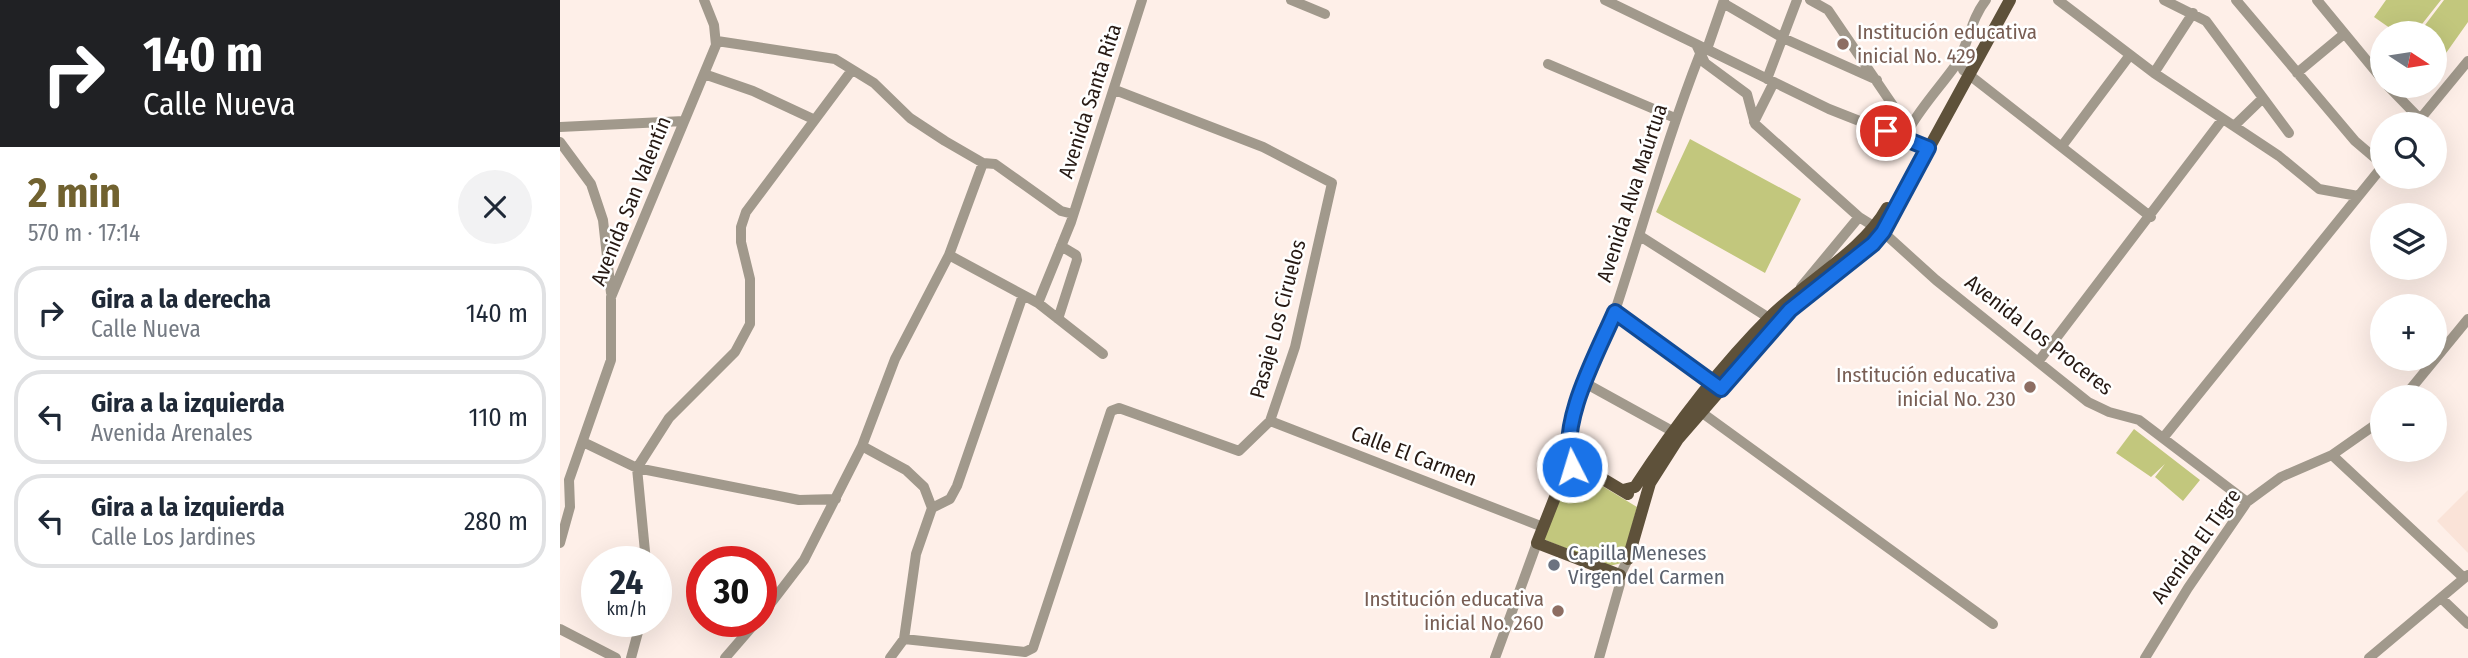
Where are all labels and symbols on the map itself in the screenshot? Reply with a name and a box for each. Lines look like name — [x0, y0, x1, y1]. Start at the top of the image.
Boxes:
place label: Institución educativa inicial No. 429 — [1857, 19, 2037, 69]
street label: Avenida Santa Rita — [1053, 20, 1127, 182]
north arrow — [2370, 21, 2446, 98]
marker: Institución educativa inicial No. 429 — [1835, 36, 1851, 52]
street label: Avenida Alva Maúrtua — [1591, 101, 1673, 285]
pin — [1856, 101, 1916, 161]
street label: Avenida San Valentín — [585, 113, 677, 289]
street label: Pasaje Los Ciruelos — [1244, 237, 1312, 401]
street label: Avenida Los Proceres — [1960, 269, 2118, 401]
place label: Institución educativa inicial No. 230 — [1836, 362, 2016, 412]
marker: Institución educativa inicial No. 230 — [2022, 379, 2038, 395]
street label: Calle El Carmen — [1347, 420, 1481, 492]
position arrow — [1535, 430, 1609, 504]
street label: Avenida El Tigre — [2146, 483, 2246, 609]
place label: Capilla Meneses Virgen del Carmen — [1568, 540, 1725, 590]
speed limit sign: 30 — [686, 546, 777, 637]
marker: Capilla Meneses Virgen del Carmen — [1546, 557, 1562, 573]
place label: Institución educativa inicial No. 260 — [1364, 586, 1544, 636]
marker: Institución educativa inicial No. 260 — [1550, 603, 1566, 619]

